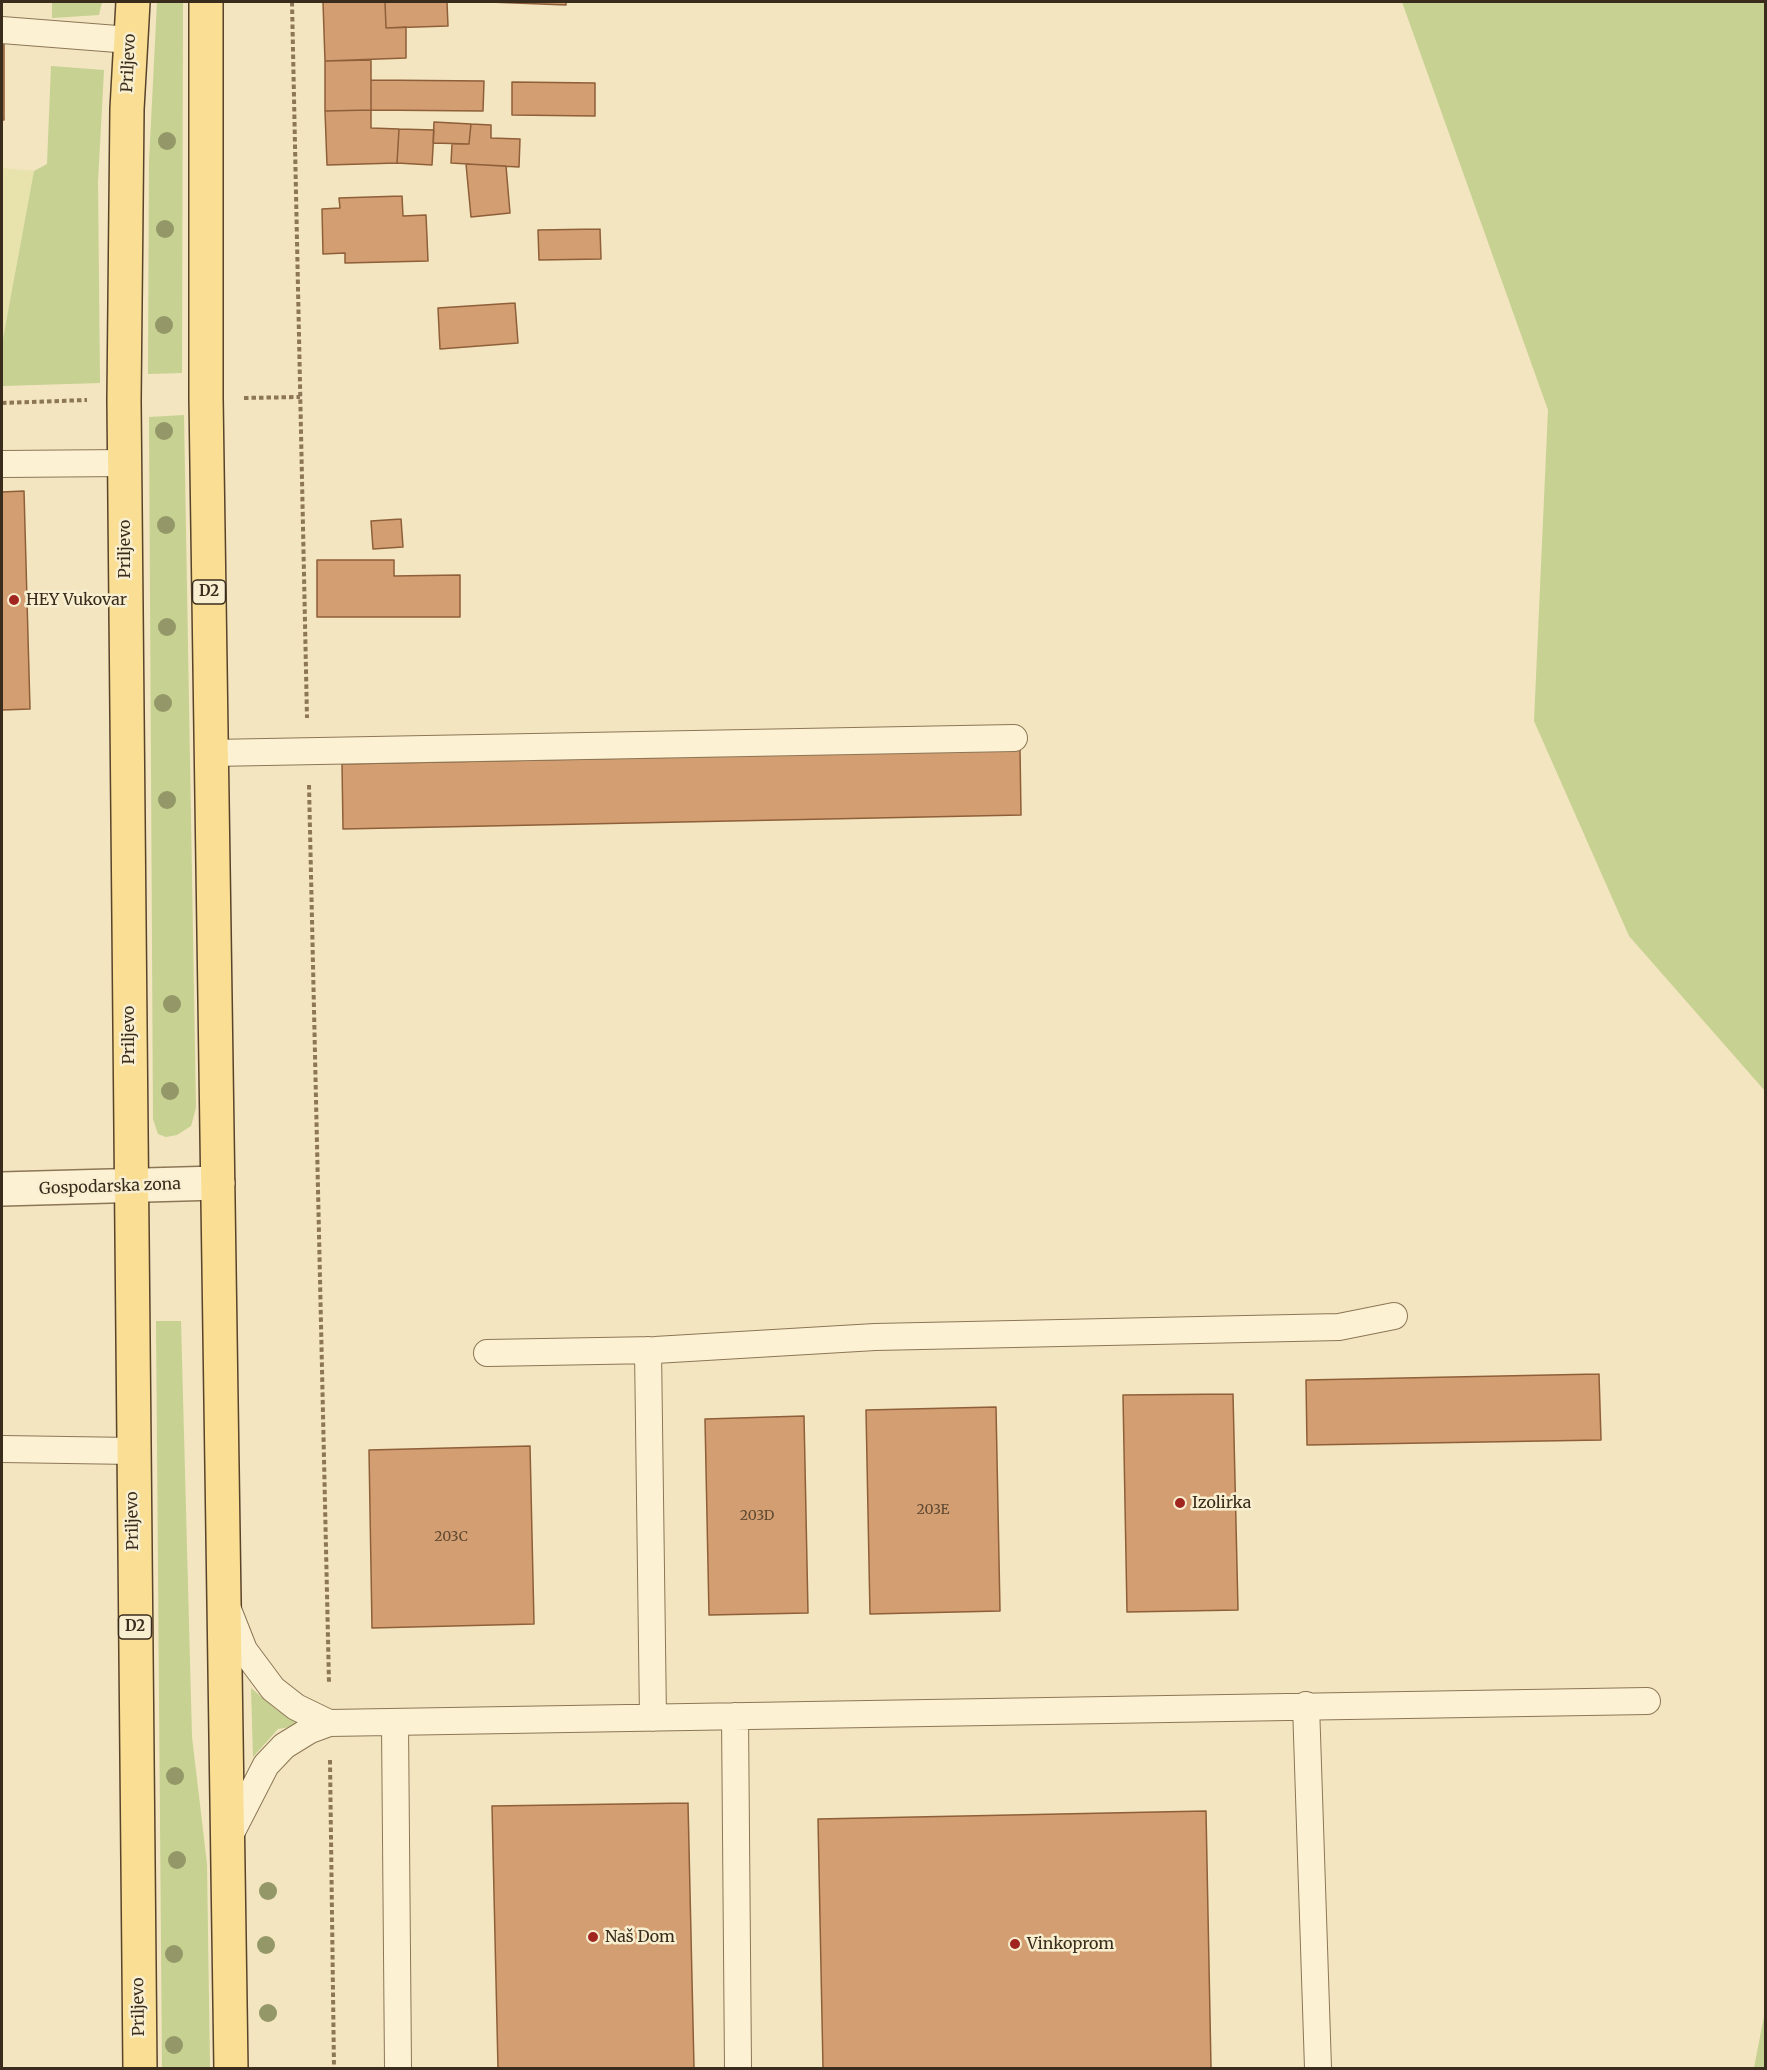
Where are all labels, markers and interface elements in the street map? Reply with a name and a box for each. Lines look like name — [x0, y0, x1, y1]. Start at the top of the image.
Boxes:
street label: Priljevo — [118, 33, 140, 93]
street label: Priljevo — [115, 520, 135, 578]
road number: D2 — [192, 580, 226, 604]
place label: HEY Vukovar — [26, 590, 127, 610]
marker: HEY Vukovar — [7, 593, 21, 607]
street label: Priljevo — [119, 1006, 139, 1064]
street label: Gospodarska zona — [39, 1175, 181, 1199]
street label: Priljevo — [123, 1491, 143, 1551]
place label: Izolirka — [1192, 1493, 1251, 1513]
marker: Izolirka — [1173, 1496, 1187, 1510]
house number: 203E — [917, 1502, 949, 1518]
house number: 203D — [740, 1508, 774, 1524]
house number: 203C — [434, 1529, 468, 1545]
road number: D2 — [118, 1615, 152, 1639]
place label: Naš Dom — [605, 1927, 675, 1947]
marker: Naš Dom — [586, 1930, 600, 1944]
place label: Vinkoprom — [1027, 1934, 1114, 1954]
marker: Vinkoprom — [1008, 1937, 1022, 1951]
street label: Priljevo — [129, 1977, 149, 2037]

